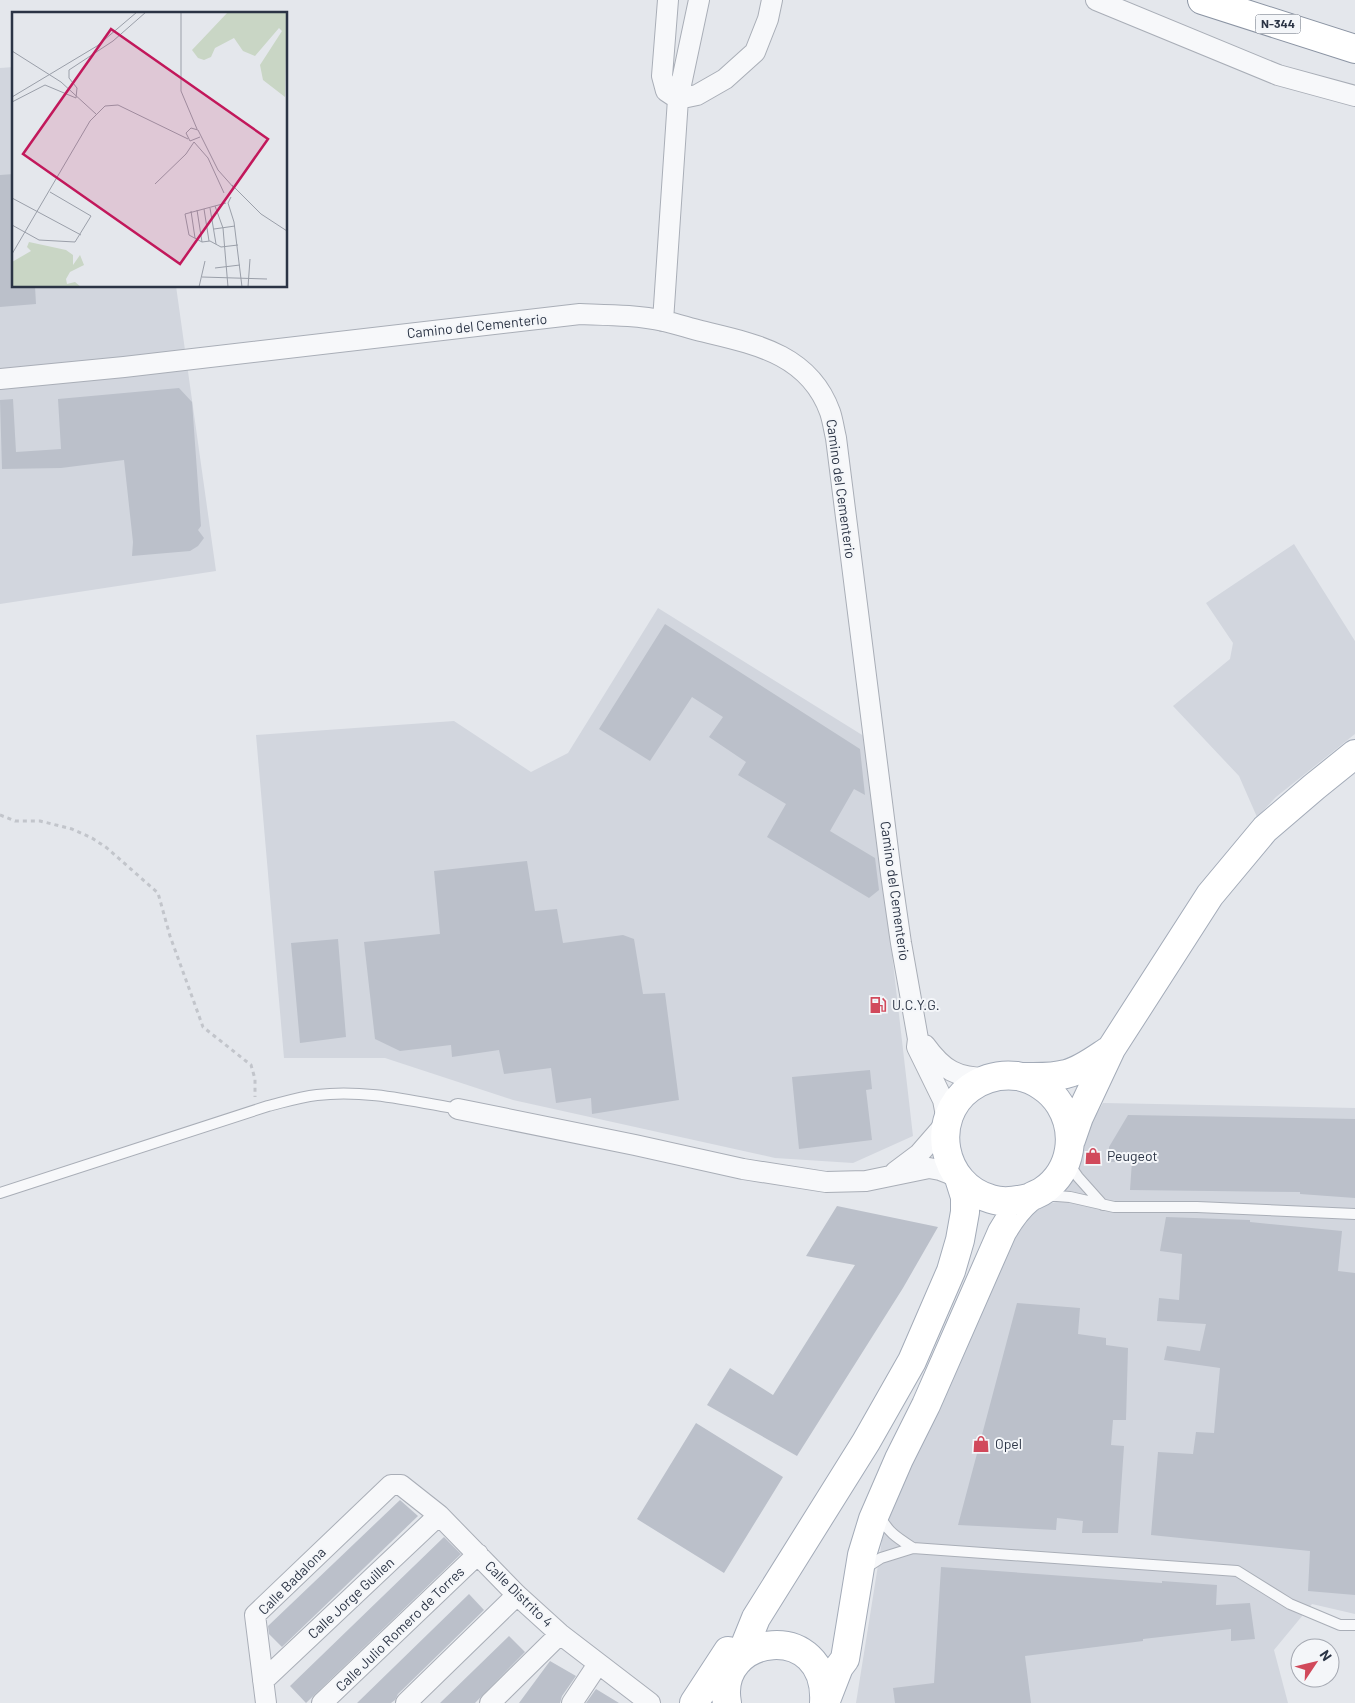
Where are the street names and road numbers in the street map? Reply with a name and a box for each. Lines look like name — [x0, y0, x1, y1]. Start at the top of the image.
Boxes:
road number: N-344 — [1256, 14, 1300, 34]
street label: Camino del Cementerio — [406, 310, 548, 341]
street label: Camino del Cementerio — [823, 418, 860, 560]
street label: Camino del Cementerio — [877, 820, 914, 962]
street label: Calle Badalona — [254, 1543, 329, 1618]
street label: Calle Jorge Guillen — [304, 1553, 397, 1642]
street label: Calle Distrito 4 — [482, 1557, 557, 1630]
street label: Calle Julio Romero de Torres — [332, 1562, 468, 1695]

